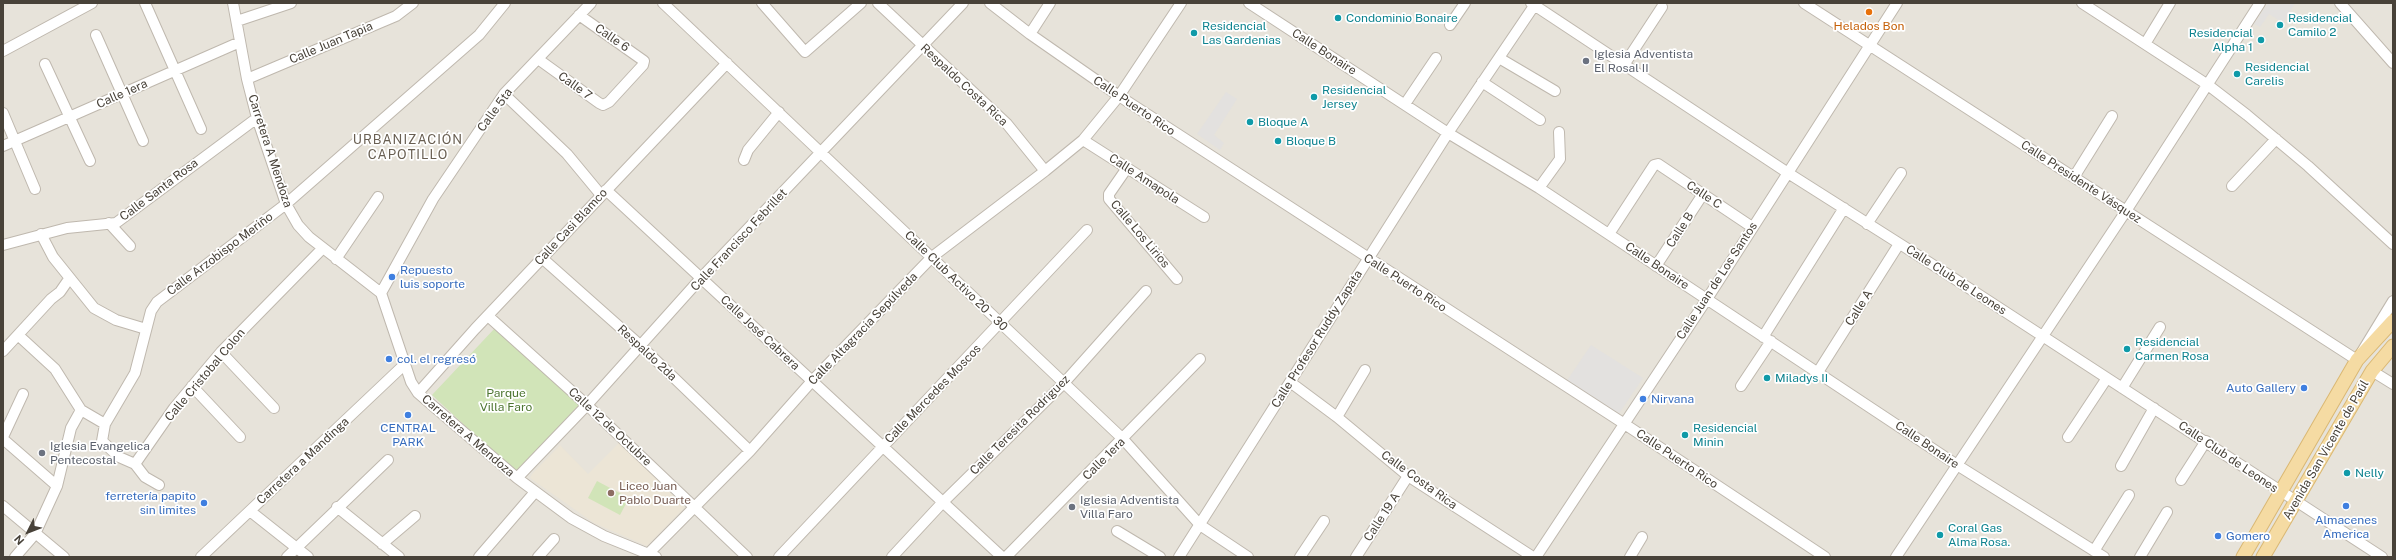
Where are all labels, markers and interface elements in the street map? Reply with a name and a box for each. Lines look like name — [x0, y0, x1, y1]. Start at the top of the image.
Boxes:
marker: Helados Bon — [1864, 7, 1874, 17]
place label: Condominio Bonaire — [1346, 11, 1458, 25]
place label: Residencial Camilo 2 — [2288, 11, 2352, 39]
marker: Condominio Bonaire — [1333, 13, 1343, 23]
street label: Calle Juan Tapia — [287, 19, 375, 67]
place label: Residencial Las Gardenias — [1202, 19, 1281, 47]
place label: Helados Bon — [1834, 19, 1904, 33]
marker: Residencial Camilo 2 — [2275, 20, 2285, 30]
street label: Calle 6 — [592, 21, 632, 55]
street label: Calle Bonaire — [1289, 26, 1359, 78]
place label: Residencial Alpha 1 — [2189, 26, 2253, 54]
marker: Residencial Las Gardenias — [1189, 28, 1199, 38]
marker: Residencial Alpha 1 — [2256, 35, 2266, 45]
street label: Respaldo Costa Rica — [917, 41, 1011, 129]
place label: Iglesia Adventista El Rosal II — [1594, 47, 1693, 75]
marker: Iglesia Adventista El Rosal II — [1581, 56, 1591, 66]
place label: Residencial Carelis — [2245, 60, 2309, 88]
street label: Calle 7 — [555, 69, 595, 103]
marker: Residencial Carelis — [2232, 69, 2242, 79]
street label: Calle Puerto Rico — [1090, 73, 1178, 139]
street label: Calle 1era — [94, 76, 150, 112]
place label: Residencial Jersey — [1322, 83, 1386, 111]
street label: Calle 5ta — [474, 85, 516, 135]
marker: Residencial Jersey — [1309, 92, 1319, 102]
street label: Carretera A Mendoza — [245, 93, 295, 209]
place label: Bloque A — [1258, 115, 1309, 129]
marker: Bloque A — [1245, 117, 1255, 127]
district label: URBANIZACIÓN CAPOTILLO — [353, 132, 463, 163]
place label: Bloque B — [1286, 134, 1336, 148]
marker: Bloque B — [1273, 136, 1283, 146]
street label: Calle Presidente Vásquez — [2018, 138, 2144, 226]
street label: Calle Amapola — [1106, 151, 1182, 207]
street label: Calle Santa Rosa — [117, 156, 201, 224]
street label: Calle C — [1684, 178, 1724, 212]
street label: Calle Casi Blamco — [532, 186, 610, 268]
street label: Calle Francisco Febrillet — [688, 186, 790, 294]
street label: Calle Los Lirios — [1107, 197, 1173, 271]
street label: Calle Arzobispo Meriño — [164, 209, 276, 299]
street label: Calle B — [1663, 210, 1697, 250]
street label: Calle Juan de Los Santos — [1674, 219, 1760, 343]
street label: Calle Club Activo 20 - 30 — [901, 228, 1011, 334]
street label: Calle Bonaire — [1622, 239, 1692, 293]
street label: Calle Club de Leones — [1903, 242, 2009, 318]
street label: Calle Puerto Rico — [1361, 251, 1449, 315]
place label: Repuesto luis soporte — [400, 263, 465, 291]
street label: Calle Profesor Ruddy Zapata — [1269, 267, 1365, 411]
street label: Calle Altagracia Sepúlveda — [805, 270, 921, 388]
marker: Repuesto luis soporte — [387, 272, 397, 282]
street label: Calle A — [1842, 287, 1876, 329]
street label: Calle José Cabrera — [717, 293, 803, 373]
street label: Respaldo 2da — [614, 322, 680, 384]
street label: Calle Cristobal Colon — [162, 326, 248, 424]
place label: Residencial Carmen Rosa — [2135, 335, 2209, 363]
street label: Calle Mercedes Moscos — [882, 341, 984, 447]
marker: Residencial Carmen Rosa — [2122, 344, 2132, 354]
place label: col. el regresó — [397, 352, 476, 366]
marker: col. el regresó — [384, 354, 394, 364]
place label: Miladys II — [1775, 371, 1828, 385]
street label: Calle Teresita Rodriguez — [967, 372, 1073, 478]
marker: Miladys II — [1762, 373, 1772, 383]
street label: Avenida San Vicente de Paúl — [2280, 378, 2372, 522]
place label: Auto Gallery — [2226, 381, 2296, 395]
marker: Auto Gallery — [2299, 383, 2309, 393]
street label: Calle 12 de Octubre — [565, 385, 655, 469]
park label: Parque Villa Faro — [480, 386, 532, 414]
street label: Carretera A Mendoza — [419, 392, 517, 480]
place label: Nirvana — [1651, 392, 1694, 406]
marker: Nirvana — [1638, 394, 1648, 404]
marker: CENTRAL PARK — [403, 410, 413, 420]
street label: Carretera a Mandinga — [254, 415, 352, 507]
street label: Calle Bonaire — [1892, 418, 1962, 472]
street label: Calle Club de Leones — [2175, 418, 2281, 496]
place label: CENTRAL PARK — [380, 421, 436, 449]
place label: Residencial Minin — [1693, 421, 1757, 449]
street label: Calle Puerto Rico — [1633, 426, 1721, 492]
marker: Residencial Minin — [1680, 430, 1690, 440]
street label: Calle 1era — [1080, 435, 1128, 483]
place label: Iglesia Evangelica Pentecostal — [50, 439, 150, 467]
marker: Iglesia Evangelica Pentecostal — [37, 448, 47, 458]
street label: Calle Costa Rica — [1378, 448, 1460, 512]
place label: Nelly — [2355, 466, 2384, 480]
marker: Nelly — [2342, 468, 2352, 478]
place label: Liceo Juan Pablo Duarte — [619, 479, 691, 507]
marker: Liceo Juan Pablo Duarte — [606, 488, 616, 498]
place label: ferretería papito sin limites — [105, 489, 196, 517]
street label: Calle 19 A — [1361, 490, 1403, 544]
place label: Iglesia Adventista Villa Faro — [1080, 493, 1179, 521]
marker: ferretería papito sin limites — [199, 498, 209, 508]
marker: Almacenes America — [2341, 501, 2351, 511]
marker: Iglesia Adventista Villa Faro — [1067, 502, 1077, 512]
north arrow — [8, 512, 48, 552]
place label: Almacenes America — [2315, 513, 2377, 541]
place label: Coral Gas Alma Rosa. — [1948, 521, 2010, 549]
place label: Gomero — [2226, 529, 2270, 543]
marker: Coral Gas Alma Rosa. — [1935, 530, 1945, 540]
marker: Gomero — [2213, 531, 2223, 541]
text: N — [12, 533, 26, 547]

